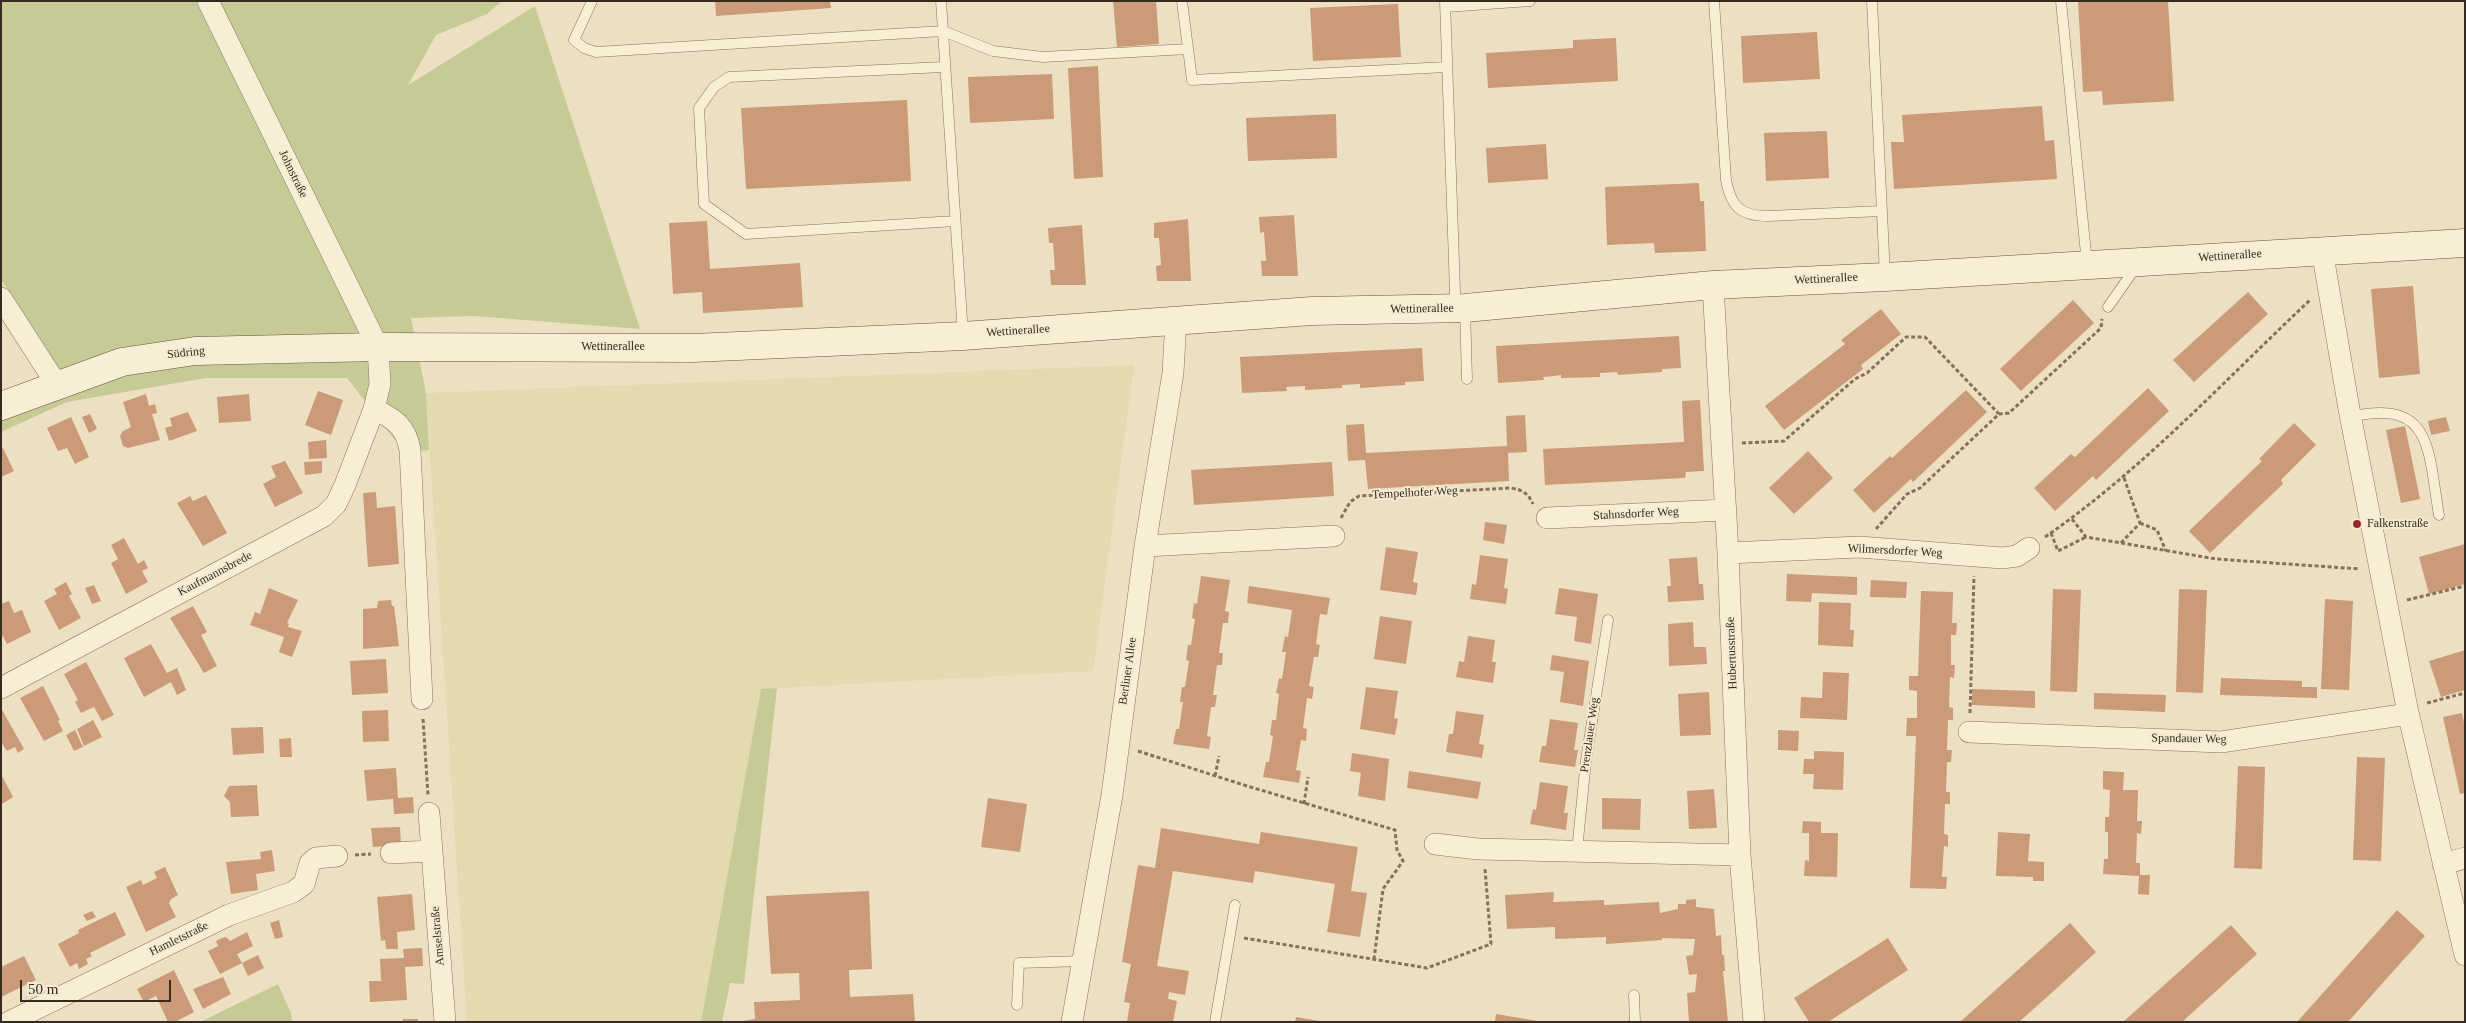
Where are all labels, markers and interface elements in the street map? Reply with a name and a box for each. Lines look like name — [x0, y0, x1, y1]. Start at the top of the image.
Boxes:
street label: Johnstraße — [275, 148, 311, 200]
street label: Wettinerallee — [2198, 247, 2262, 265]
street label: Wettinerallee — [1794, 270, 1858, 288]
street label: Wettinerallee — [1390, 301, 1454, 317]
street label: Wettinerallee — [986, 322, 1050, 340]
street label: Wettinerallee — [581, 340, 645, 354]
street label: Südring — [166, 344, 206, 362]
street label: Tempelhofer Weg — [1372, 484, 1458, 502]
street label: Stahnsdorfer Weg — [1593, 505, 1679, 523]
place label: Falkenstraße — [2367, 517, 2428, 531]
marker: Falkenstraße — [2351, 518, 2363, 530]
street label: Wilmersdorfer Weg — [1847, 541, 1943, 561]
street label: Kaufmannsbrede — [175, 548, 255, 600]
street label: Hubertusstraße — [1724, 616, 1740, 690]
street label: Berliner Allee — [1116, 636, 1140, 706]
street label: Prenzlauer Weg — [1578, 696, 1602, 774]
street label: Spandauer Weg — [2151, 731, 2227, 747]
street label: Amselstraße — [428, 905, 448, 967]
street label: Hamletstraße — [147, 919, 211, 959]
scale bar — [22, 970, 174, 1002]
text: 50 m — [28, 981, 58, 997]

